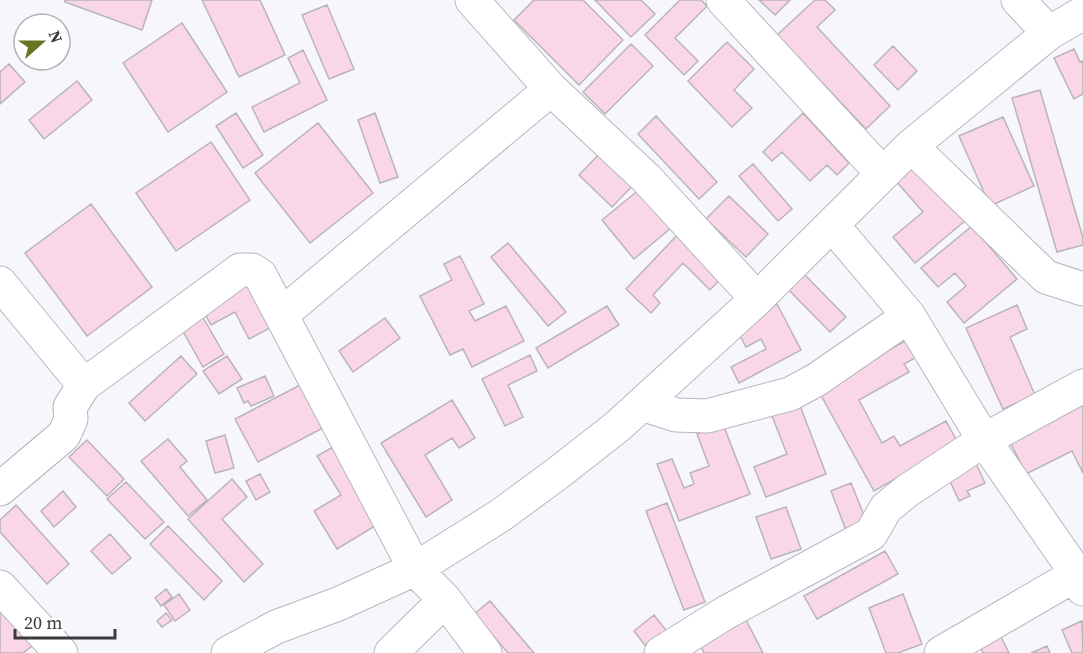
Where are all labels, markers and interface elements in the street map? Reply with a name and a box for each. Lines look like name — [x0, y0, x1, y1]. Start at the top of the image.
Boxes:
north arrow — [12, 12, 72, 72]
text: N — [44, 27, 68, 46]
scale bar — [15, 602, 116, 640]
text: 20 m — [24, 610, 62, 635]

